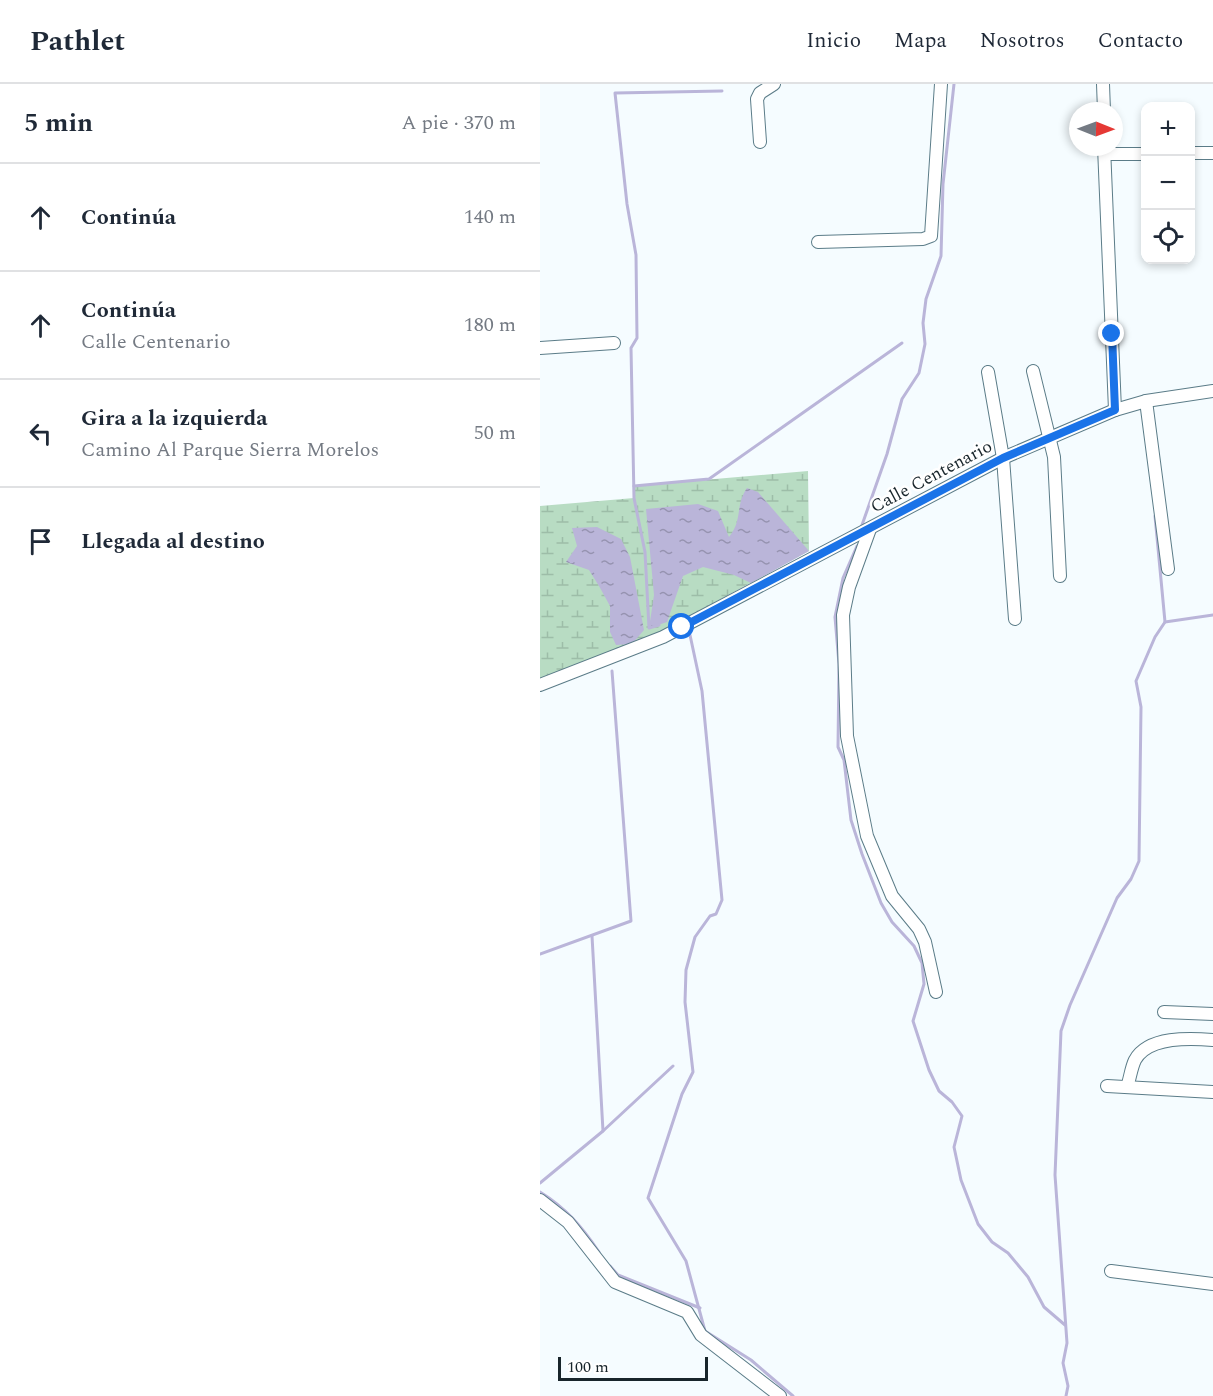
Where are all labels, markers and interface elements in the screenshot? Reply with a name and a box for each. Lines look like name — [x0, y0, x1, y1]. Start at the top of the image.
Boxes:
text: Pathlet — [30, 20, 125, 63]
text: Inicio — [806, 25, 861, 57]
text: Mapa — [894, 25, 947, 57]
text: Nosotros — [980, 25, 1065, 57]
text: Contacto — [1098, 25, 1183, 57]
north arrow — [1069, 102, 1123, 156]
map controls — [1141, 102, 1195, 264]
button: + — [1141, 102, 1195, 156]
text: 5 min — [24, 103, 93, 143]
text: A pie · 370 m — [402, 108, 516, 138]
button: − — [1141, 156, 1195, 210]
icon: ahead — [24, 201, 57, 234]
text: Continúa — [81, 201, 176, 234]
text: 140 m — [464, 202, 516, 232]
button: locate — [1141, 210, 1195, 264]
text: Continúa — [81, 294, 176, 327]
icon: ahead — [24, 309, 57, 342]
text: 180 m — [464, 310, 516, 340]
route end — [1098, 320, 1124, 346]
text: Calle Centenario — [81, 327, 231, 357]
text: Gira a la izquierda — [81, 402, 268, 435]
icon: left — [24, 417, 57, 450]
text: 50 m — [474, 418, 516, 448]
street label: Calle Centenario — [865, 433, 997, 520]
text: Camino Al Parque Sierra Morelos — [81, 435, 379, 465]
icon: arrive — [24, 525, 57, 558]
text: Llegada al destino — [81, 525, 265, 558]
route start — [668, 613, 694, 639]
scale bar — [558, 1354, 708, 1382]
text: 100 m — [567, 1355, 609, 1379]

